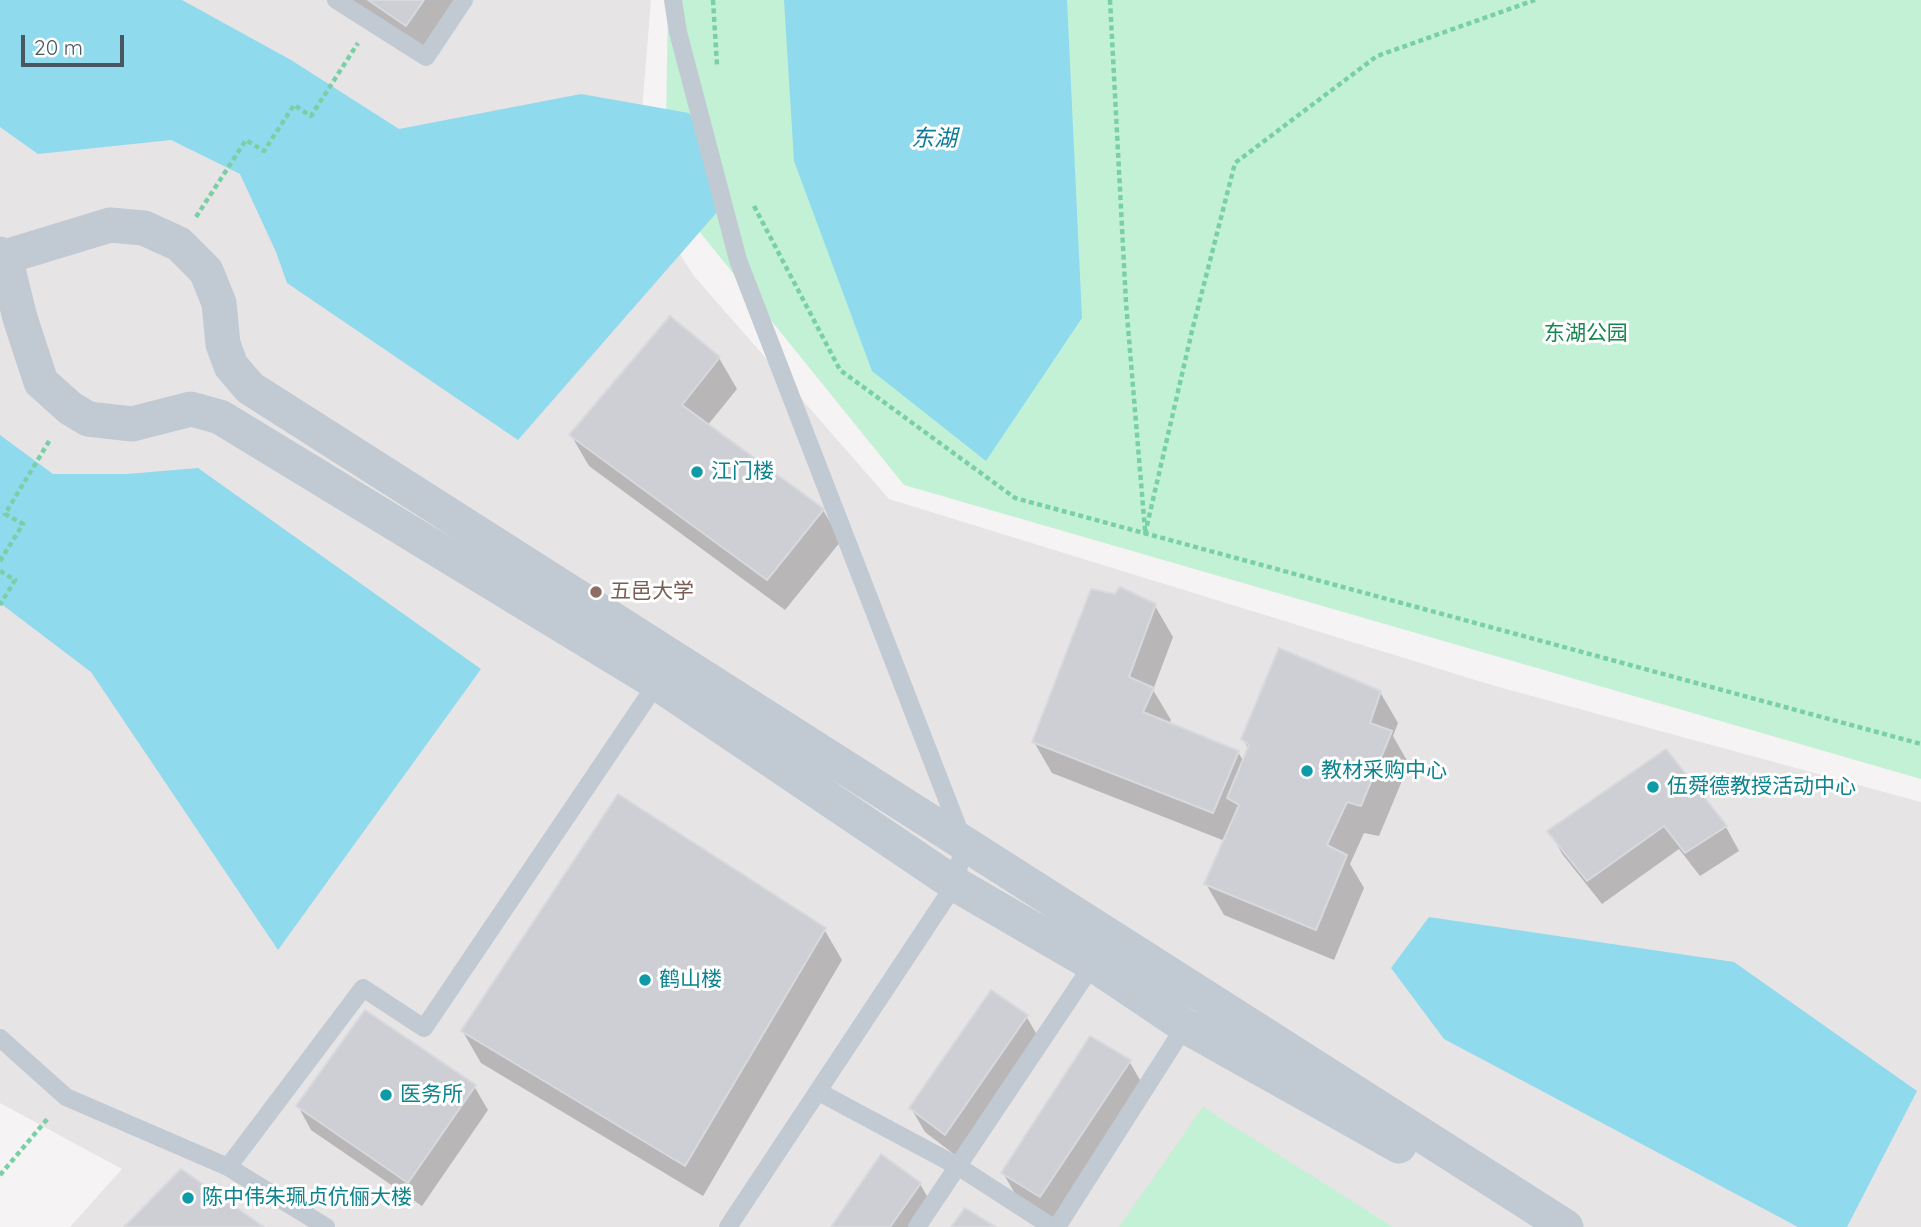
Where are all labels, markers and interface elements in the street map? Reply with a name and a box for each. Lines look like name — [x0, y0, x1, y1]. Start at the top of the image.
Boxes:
scale bar — [24, 21, 128, 65]
text: 20 m — [34, 34, 83, 60]
water label: 东湖 — [911, 125, 957, 153]
park label: 东湖公园 — [1544, 321, 1628, 347]
place label: 江门楼 — [711, 459, 774, 485]
marker: 江门楼 — [689, 464, 705, 480]
place label: 五邑大学 — [610, 579, 694, 605]
marker: 五邑大学 — [588, 584, 604, 600]
place label: 教材采购中心 — [1321, 758, 1447, 784]
marker: 教材采购中心 — [1299, 763, 1315, 779]
place label: 伍舜德教授活动中心 — [1667, 774, 1856, 800]
marker: 伍舜德教授活动中心 — [1645, 779, 1661, 795]
place label: 鹤山楼 — [659, 967, 722, 993]
marker: 鹤山楼 — [637, 972, 653, 988]
place label: 医务所 — [400, 1082, 463, 1108]
marker: 医务所 — [378, 1087, 394, 1103]
place label: 陈中伟朱珮贞伉俪大楼 — [202, 1185, 412, 1211]
marker: 陈中伟朱珮贞伉俪大楼 — [180, 1190, 196, 1206]

